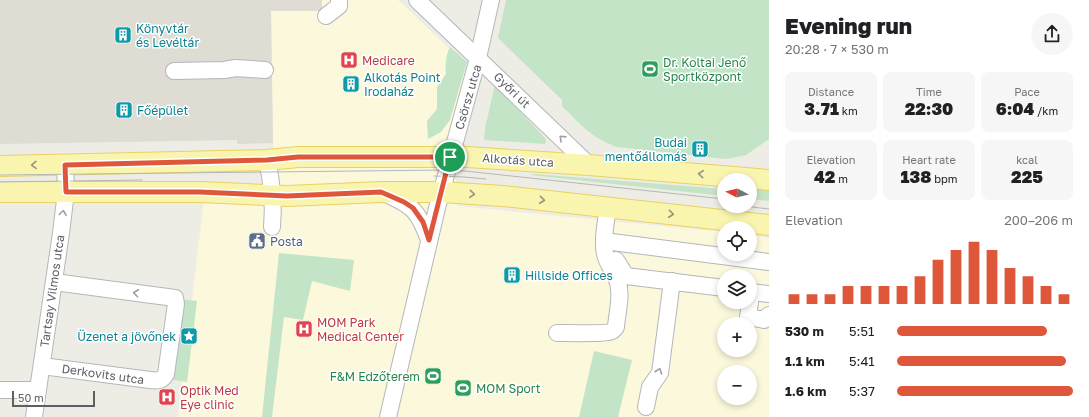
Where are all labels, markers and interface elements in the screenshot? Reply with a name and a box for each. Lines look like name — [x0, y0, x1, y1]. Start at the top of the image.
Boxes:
text: Evening run — [785, 12, 912, 39]
button: share — [1031, 13, 1073, 55]
place label: Könyvtár és Levéltár — [136, 21, 199, 50]
building icon: Könyvtár és Levéltár — [113, 25, 133, 45]
text: 20:28 · 7 × 530 m — [785, 41, 889, 57]
hospital icon: Medicare — [339, 50, 359, 70]
place label: Medicare — [362, 53, 415, 68]
place label: Dr. Koltai Jenő Sportközpont — [663, 55, 746, 84]
sports icon: Dr. Koltai Jenő Sportközpont — [640, 59, 660, 79]
street label: Csörsz utca — [452, 63, 484, 131]
street label: Győri út — [491, 69, 534, 111]
place label: Alkotás Point Irodaház — [364, 70, 441, 99]
building icon: Alkotás Point Irodaház — [341, 74, 361, 94]
text: Distance — [808, 85, 854, 98]
text: Time — [916, 85, 942, 98]
text: Pace — [1014, 85, 1040, 98]
text: 3.71 — [804, 98, 839, 119]
text: 22:30 — [905, 98, 953, 119]
text: 6:04 — [996, 98, 1034, 119]
building icon: Főépület — [114, 100, 134, 120]
place label: Főépület — [137, 103, 189, 118]
text: km — [839, 104, 858, 117]
text: /km — [1034, 104, 1058, 117]
one-way arrow — [559, 135, 567, 143]
place label: Budai mentőállomás — [605, 135, 687, 164]
building icon: Budai mentőállomás — [690, 139, 710, 159]
pin — [433, 140, 467, 174]
icon: arrive — [439, 146, 461, 168]
street label: Alkotás utca — [482, 150, 554, 170]
text: Elevation — [807, 153, 855, 166]
text: Heart rate — [902, 153, 956, 166]
text: kcal — [1016, 153, 1038, 166]
one-way arrow — [31, 161, 37, 170]
text: 42 — [814, 166, 835, 187]
text: 138 — [901, 166, 931, 187]
text: 225 — [1011, 166, 1043, 187]
one-way arrow — [698, 170, 704, 179]
text: m — [835, 172, 848, 185]
text: bpm — [931, 172, 957, 185]
north arrow — [717, 173, 757, 213]
map controls — [717, 173, 757, 405]
one-way arrow — [469, 189, 475, 198]
one-way arrow — [539, 196, 545, 205]
one-way arrow — [58, 209, 67, 216]
one-way arrow — [668, 210, 674, 219]
text: Elevation — [785, 212, 843, 228]
text: 200–206 m — [1004, 212, 1073, 228]
button: locate — [717, 221, 757, 261]
public building icon: Posta — [247, 231, 267, 251]
street label: Tartsay Vilmos utca — [37, 234, 67, 348]
place label: Posta — [270, 234, 303, 249]
building icon: Hillside Offices — [502, 265, 522, 285]
place label: Hillside Offices — [525, 268, 613, 283]
button: layers — [717, 269, 757, 309]
one-way arrow — [133, 289, 139, 298]
place label: MOM Park Medical Center — [317, 315, 404, 344]
button: + — [717, 317, 757, 357]
hospital icon: MOM Park Medical Center — [294, 319, 314, 339]
text: 530 m — [785, 323, 824, 339]
text: 5:51 — [849, 323, 874, 339]
place icon: Üzenet a jövőnek — [179, 326, 199, 346]
place label: Üzenet a jövőnek — [77, 329, 176, 344]
text: 1.1 km — [785, 353, 825, 369]
text: 5:41 — [849, 353, 875, 369]
street label: Derkovits utca — [61, 361, 145, 387]
button: − — [717, 365, 757, 405]
sports icon: F&M Edzőterem — [423, 366, 443, 386]
one-way arrow — [654, 368, 662, 375]
place label: F&M Edzőterem — [330, 369, 420, 384]
sports icon: MOM Sport — [453, 378, 473, 398]
place label: MOM Sport — [476, 381, 541, 396]
place label: Optik Med Eye clinic — [180, 383, 239, 412]
text: 1.6 km — [785, 383, 826, 399]
text: 5:37 — [849, 383, 875, 399]
hospital icon: Optik Med Eye clinic — [157, 387, 177, 407]
scale bar — [12, 389, 95, 408]
text: 50 m — [18, 391, 44, 404]

